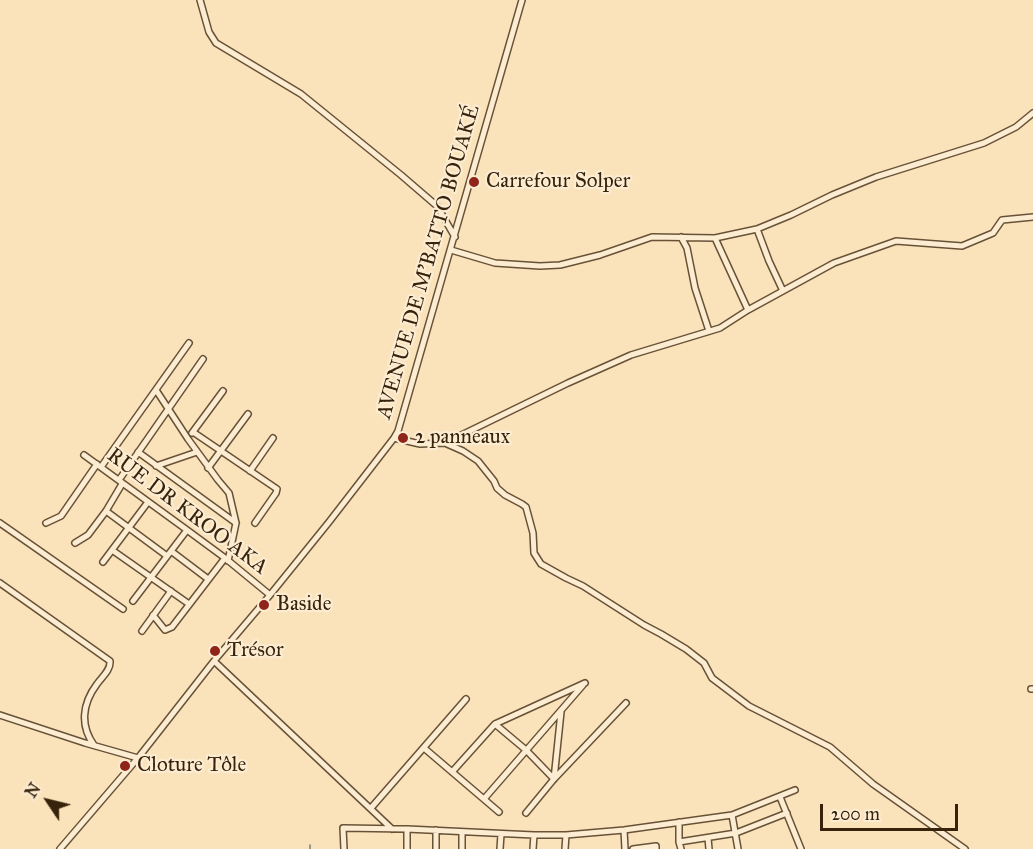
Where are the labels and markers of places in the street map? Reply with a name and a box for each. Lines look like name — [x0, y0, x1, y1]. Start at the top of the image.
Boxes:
place label: Carrefour Solper — [486, 169, 630, 195]
marker: Carrefour Solper — [467, 175, 481, 189]
place label: 2 panneaux — [415, 425, 510, 451]
marker: 2 panneaux — [396, 431, 410, 445]
place label: Baside — [276, 592, 331, 618]
marker: Baside — [257, 598, 271, 612]
place label: Trésor — [227, 638, 284, 664]
marker: Trésor — [208, 644, 222, 658]
place label: Cloture Tôle — [137, 753, 246, 779]
marker: Cloture Tôle — [118, 759, 132, 773]

